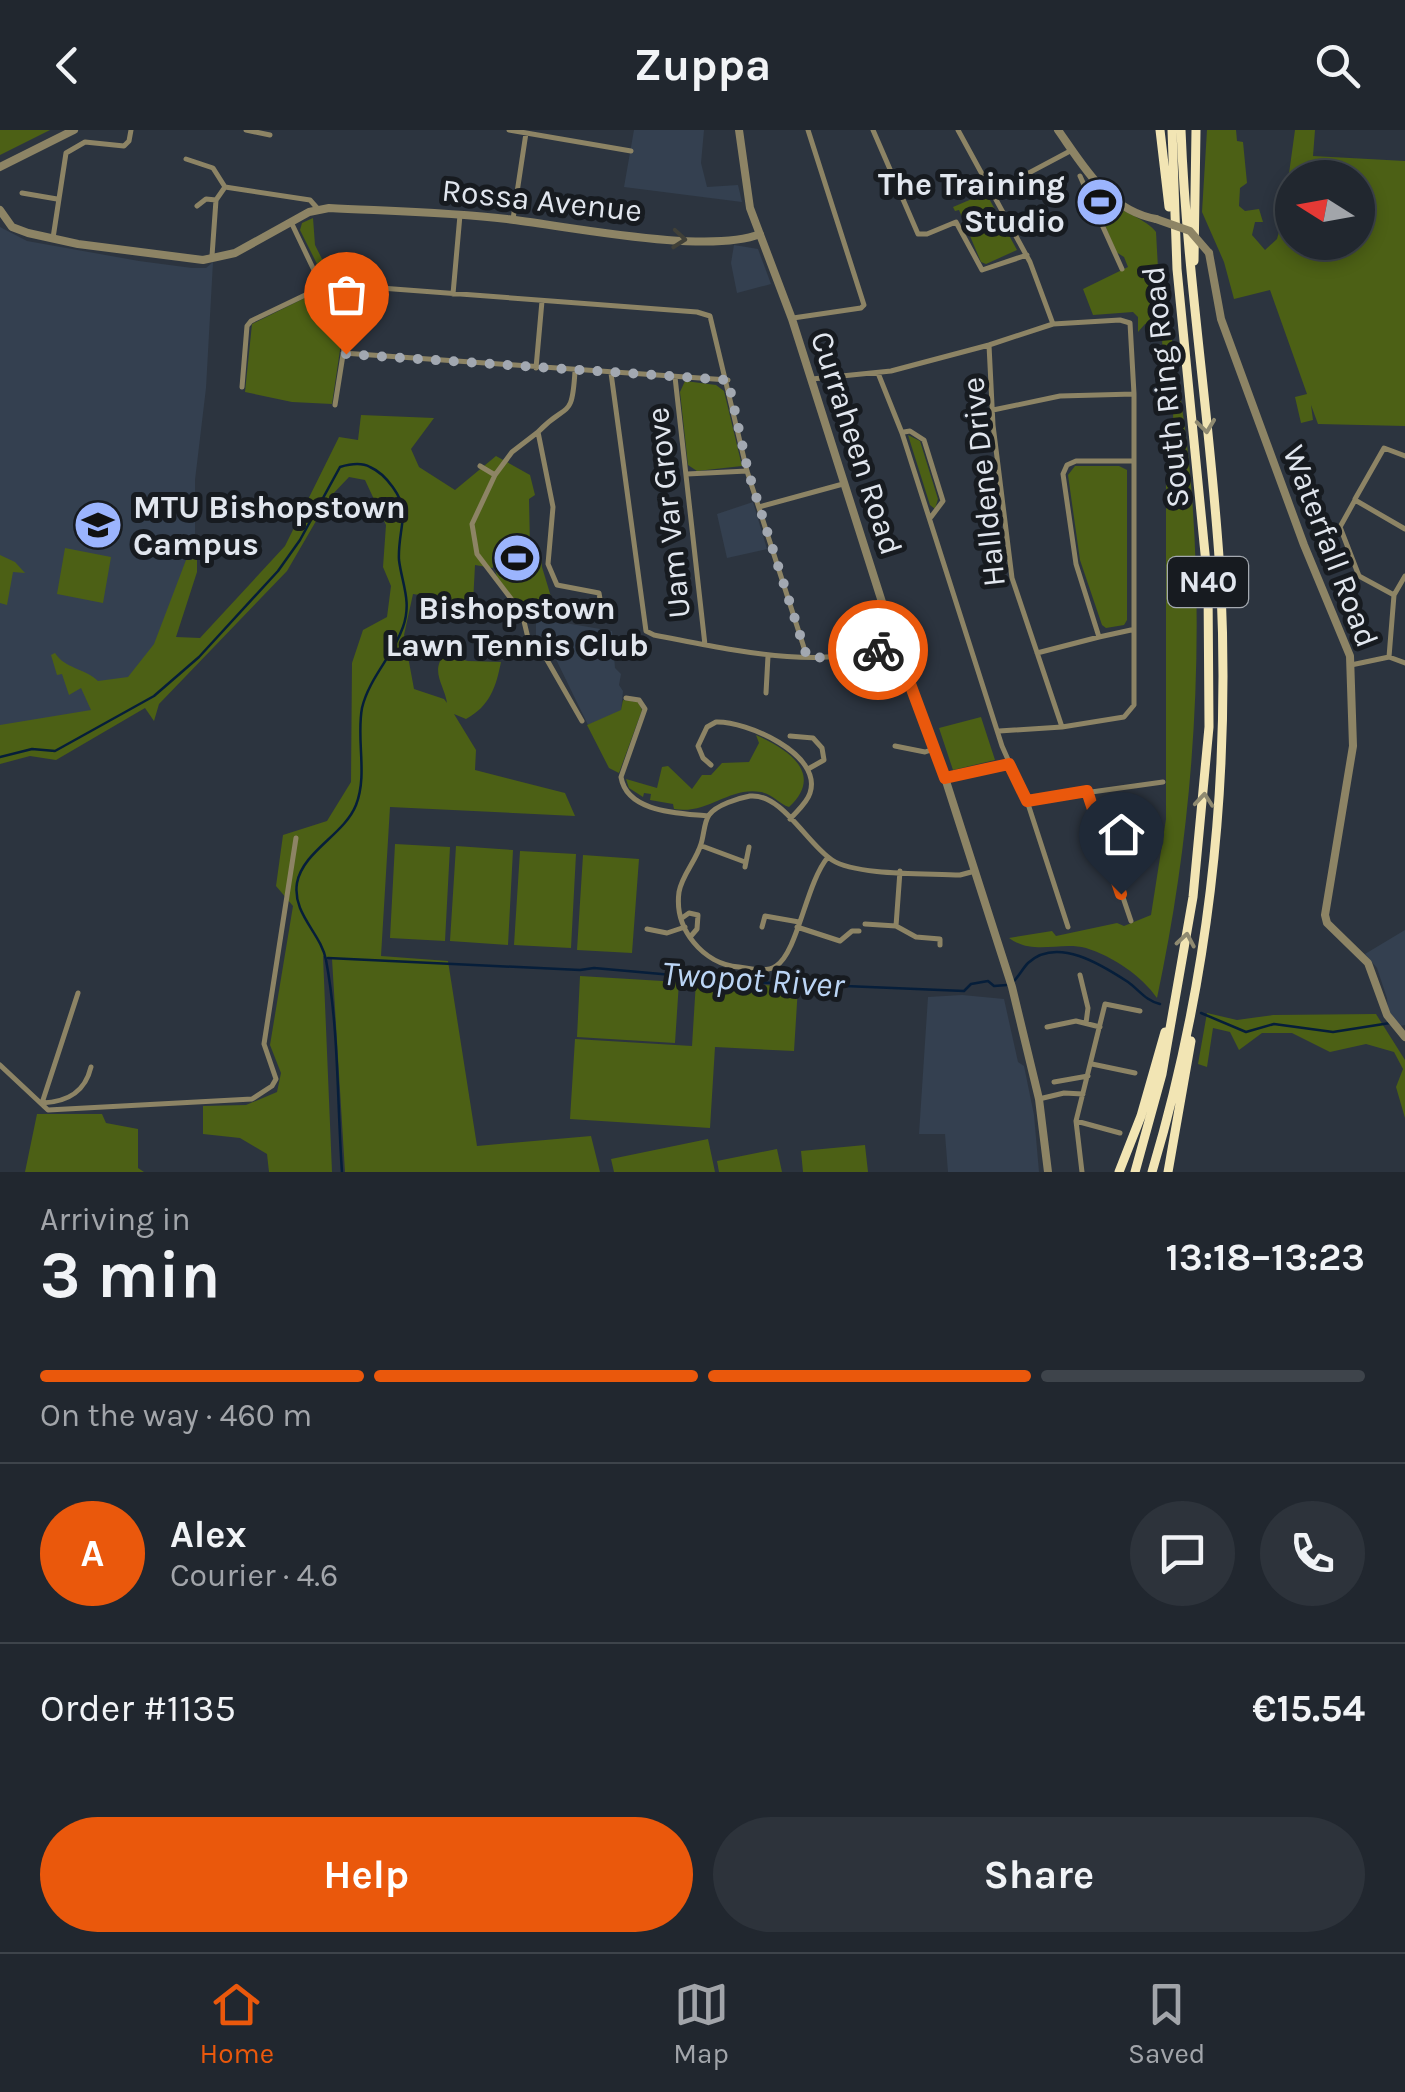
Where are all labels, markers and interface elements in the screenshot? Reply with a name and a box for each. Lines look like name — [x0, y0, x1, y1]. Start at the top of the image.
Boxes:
icon: back — [40, 38, 95, 93]
icon: search — [1310, 38, 1365, 93]
text: Zuppa — [634, 39, 771, 91]
north arrow — [1275, 160, 1375, 260]
map controls — [1275, 160, 1375, 260]
place label: The Training Studio — [878, 166, 1065, 240]
street label: Rossa Avenue — [440, 172, 644, 229]
sports icon: The Training Studio — [1074, 176, 1126, 228]
one-way arrow — [672, 227, 688, 249]
pin — [304, 252, 389, 355]
street label: South Ring Road — [1134, 264, 1197, 510]
icon: bag — [319, 267, 374, 322]
street label: Curraheen Road — [803, 327, 910, 559]
street label: Halldene Drive — [954, 375, 1013, 589]
street label: Uam Var Grove — [639, 406, 698, 620]
one-way arrow — [1195, 418, 1216, 434]
street label: Waterfall Road — [1275, 440, 1386, 652]
place label: MTU Bishopstown Campus — [133, 489, 406, 563]
school or university icon: MTU Bishopstown Campus — [72, 499, 124, 551]
sports icon: Bishopstown Lawn Tennis Club — [491, 532, 543, 584]
road number: N40 — [1168, 557, 1248, 607]
place label: Bishopstown Lawn Tennis Club — [385, 590, 649, 664]
courier — [828, 600, 928, 700]
icon: bike — [851, 623, 906, 678]
one-way arrow — [1193, 791, 1214, 807]
pin — [1079, 792, 1164, 895]
icon: home — [1094, 807, 1149, 862]
one-way arrow — [1174, 932, 1195, 949]
water label: Twopot River — [660, 953, 846, 1006]
text: Arriving in — [40, 1201, 191, 1238]
text: 13:18–13:23 — [1165, 1235, 1365, 1280]
text: 3 min — [40, 1237, 220, 1313]
text: On the way · 460 m — [40, 1397, 312, 1434]
button: chat — [1130, 1501, 1235, 1606]
button: phone — [1260, 1501, 1365, 1606]
text: Alex — [170, 1512, 247, 1557]
text: A — [81, 1531, 104, 1576]
text: Courier · 4.6 — [170, 1557, 338, 1594]
text: Order #1135 — [40, 1686, 236, 1731]
text: €15.54 — [1252, 1686, 1365, 1731]
button: Help — [40, 1817, 693, 1932]
button: Share — [713, 1817, 1365, 1932]
tab: Home — [200, 1977, 274, 2070]
tab: Map — [673, 1977, 729, 2070]
tab: Saved — [1128, 1977, 1205, 2070]

